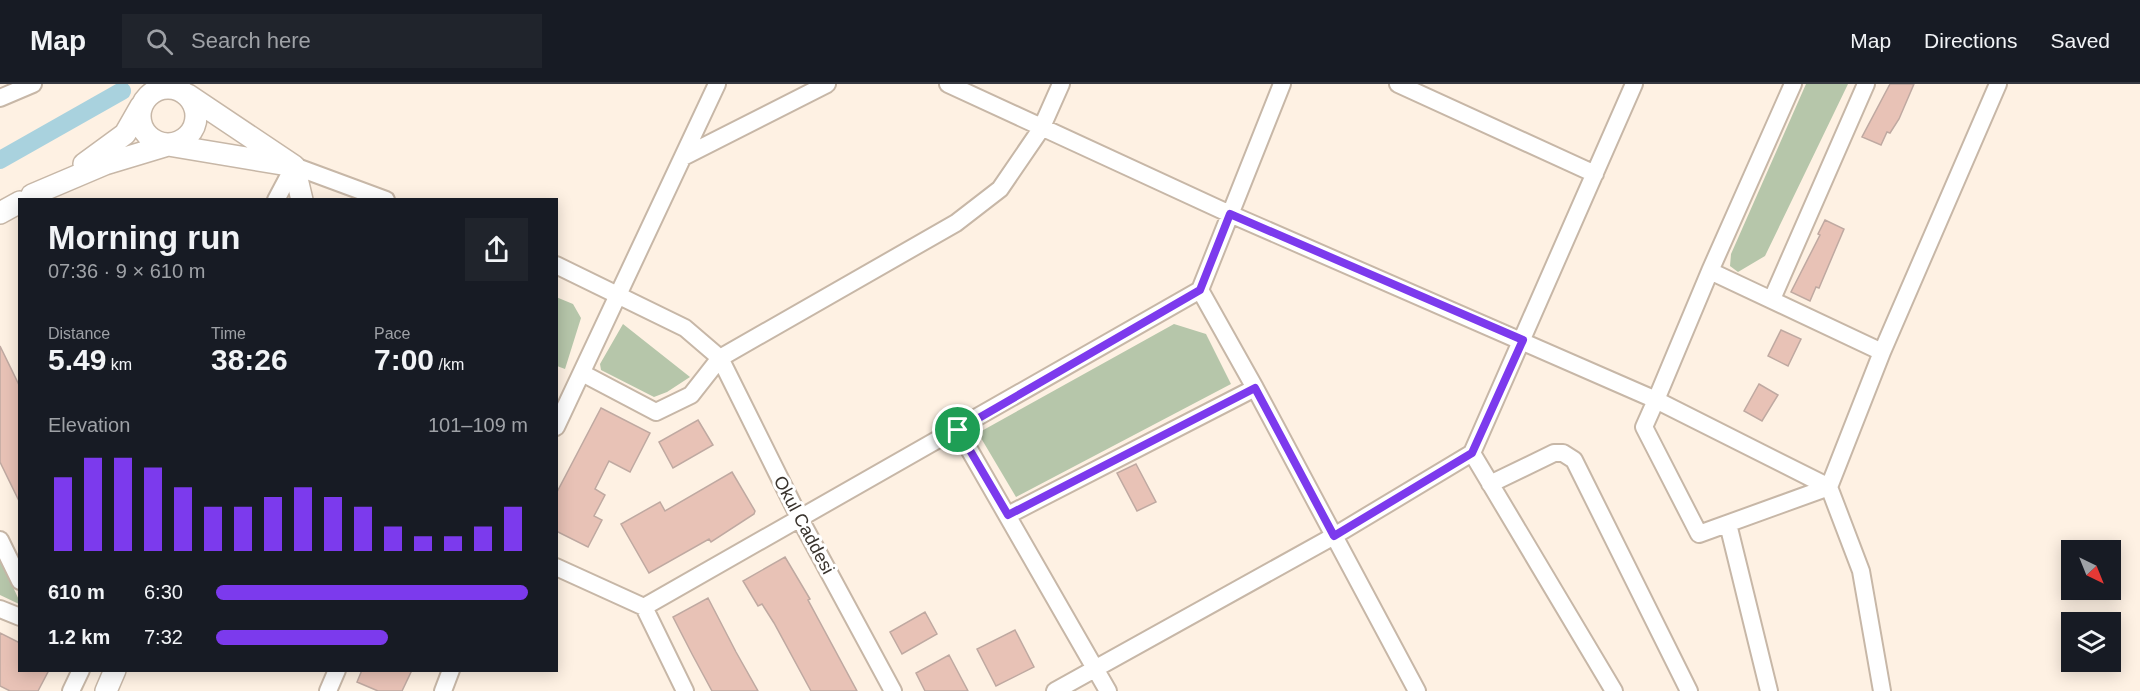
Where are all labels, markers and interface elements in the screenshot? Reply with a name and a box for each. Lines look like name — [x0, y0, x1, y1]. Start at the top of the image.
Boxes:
search box — [122, 14, 542, 68]
text: Map — [30, 25, 86, 56]
icon: search — [143, 25, 176, 58]
text: Search here — [191, 28, 311, 53]
text: Map — [1850, 29, 1891, 52]
text: Directions — [1924, 29, 2017, 52]
text: Saved — [2050, 29, 2110, 52]
button: share — [465, 218, 528, 281]
text: Morning run — [48, 219, 240, 256]
text: 07:36 · 9 × 610 m — [48, 260, 205, 282]
text: Distance — [48, 325, 110, 342]
text: Time — [211, 325, 246, 342]
text: Pace — [374, 325, 410, 342]
text: 5.49 — [48, 343, 106, 376]
text: 38:26 — [211, 343, 288, 376]
text: 7:00 — [374, 343, 434, 376]
text: km — [106, 356, 132, 373]
text: /km — [434, 356, 464, 373]
pin — [932, 404, 983, 455]
icon: arrive — [941, 413, 974, 446]
text: Elevation — [48, 414, 130, 436]
text: 101–109 m — [428, 414, 528, 436]
street label: Okul Caddesi — [770, 473, 838, 577]
north arrow — [2061, 540, 2121, 600]
map controls — [2061, 540, 2121, 672]
text: 610 m — [48, 581, 105, 603]
text: 6:30 — [144, 581, 183, 603]
button: layers — [2061, 612, 2121, 672]
text: 1.2 km — [48, 626, 110, 648]
text: 7:32 — [144, 626, 183, 648]

